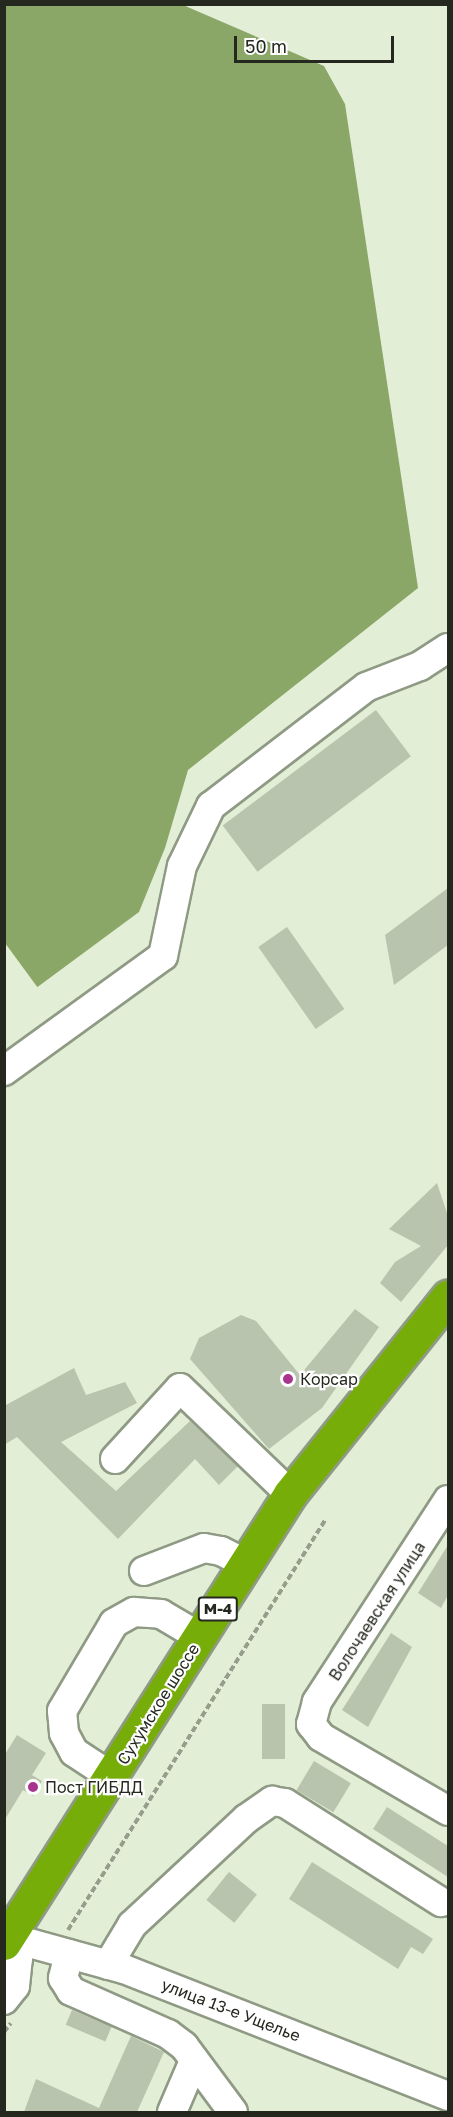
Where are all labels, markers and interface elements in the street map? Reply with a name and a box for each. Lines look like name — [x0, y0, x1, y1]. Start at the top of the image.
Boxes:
scale bar — [237, 24, 398, 62]
text: 50 m — [245, 35, 287, 57]
place label: Корсар — [300, 1369, 358, 1389]
marker: Корсар — [281, 1372, 295, 1386]
street label: Волочаевская улица — [325, 1538, 429, 1684]
road number: М-4 — [197, 1597, 239, 1621]
street label: Сухумское шоссе — [113, 1640, 203, 1768]
place label: Пост ГИБДД — [45, 1777, 143, 1797]
marker: Пост ГИБДД — [26, 1780, 40, 1794]
street label: улица 13-е Ущелье — [159, 1975, 303, 2045]

